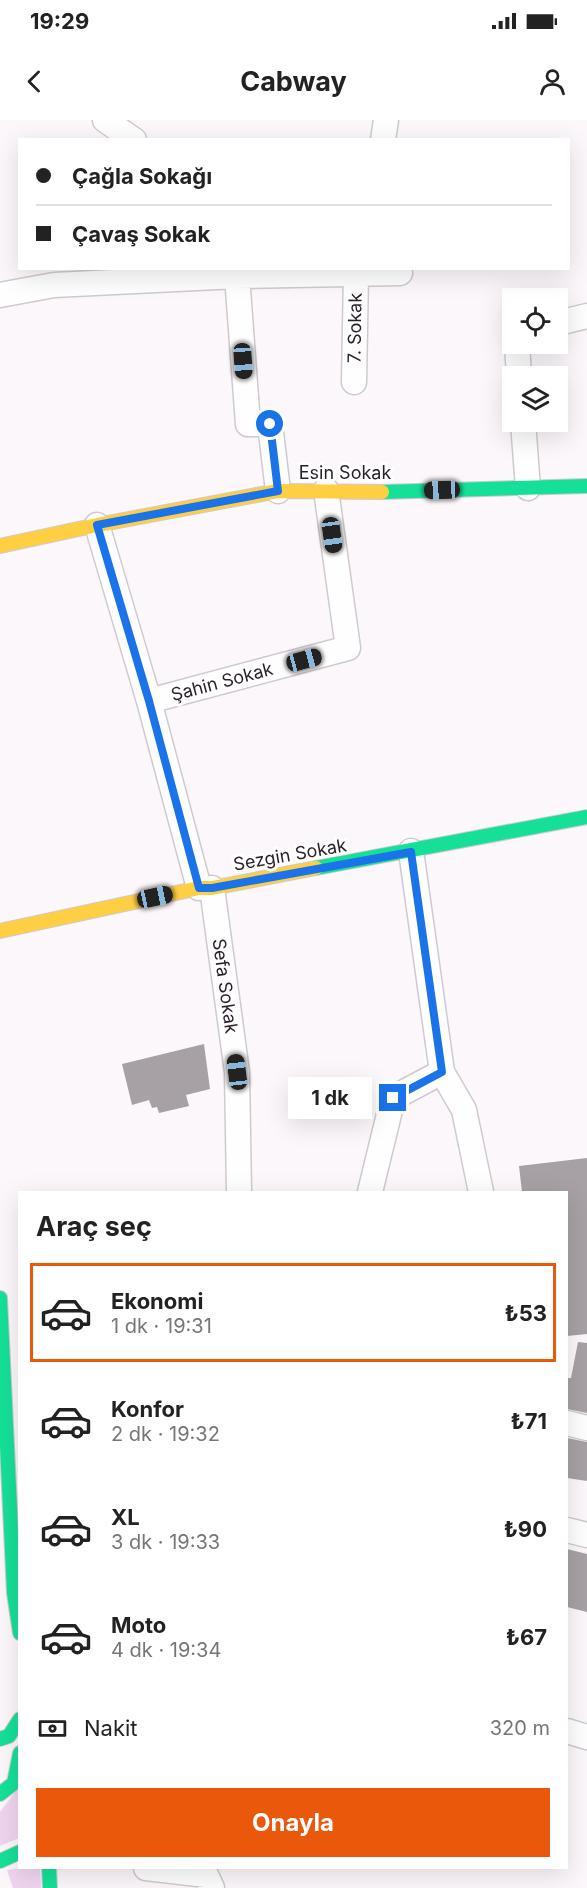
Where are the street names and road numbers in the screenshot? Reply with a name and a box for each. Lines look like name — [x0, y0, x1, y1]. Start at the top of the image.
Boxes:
street label: 7. Sokak — [343, 293, 366, 363]
street label: Esin Sokak — [299, 462, 391, 483]
street label: Şahin Sokak — [169, 658, 275, 705]
street label: Sezgin Sokak — [232, 834, 348, 875]
street label: Sefa Sokak — [208, 937, 243, 1035]

